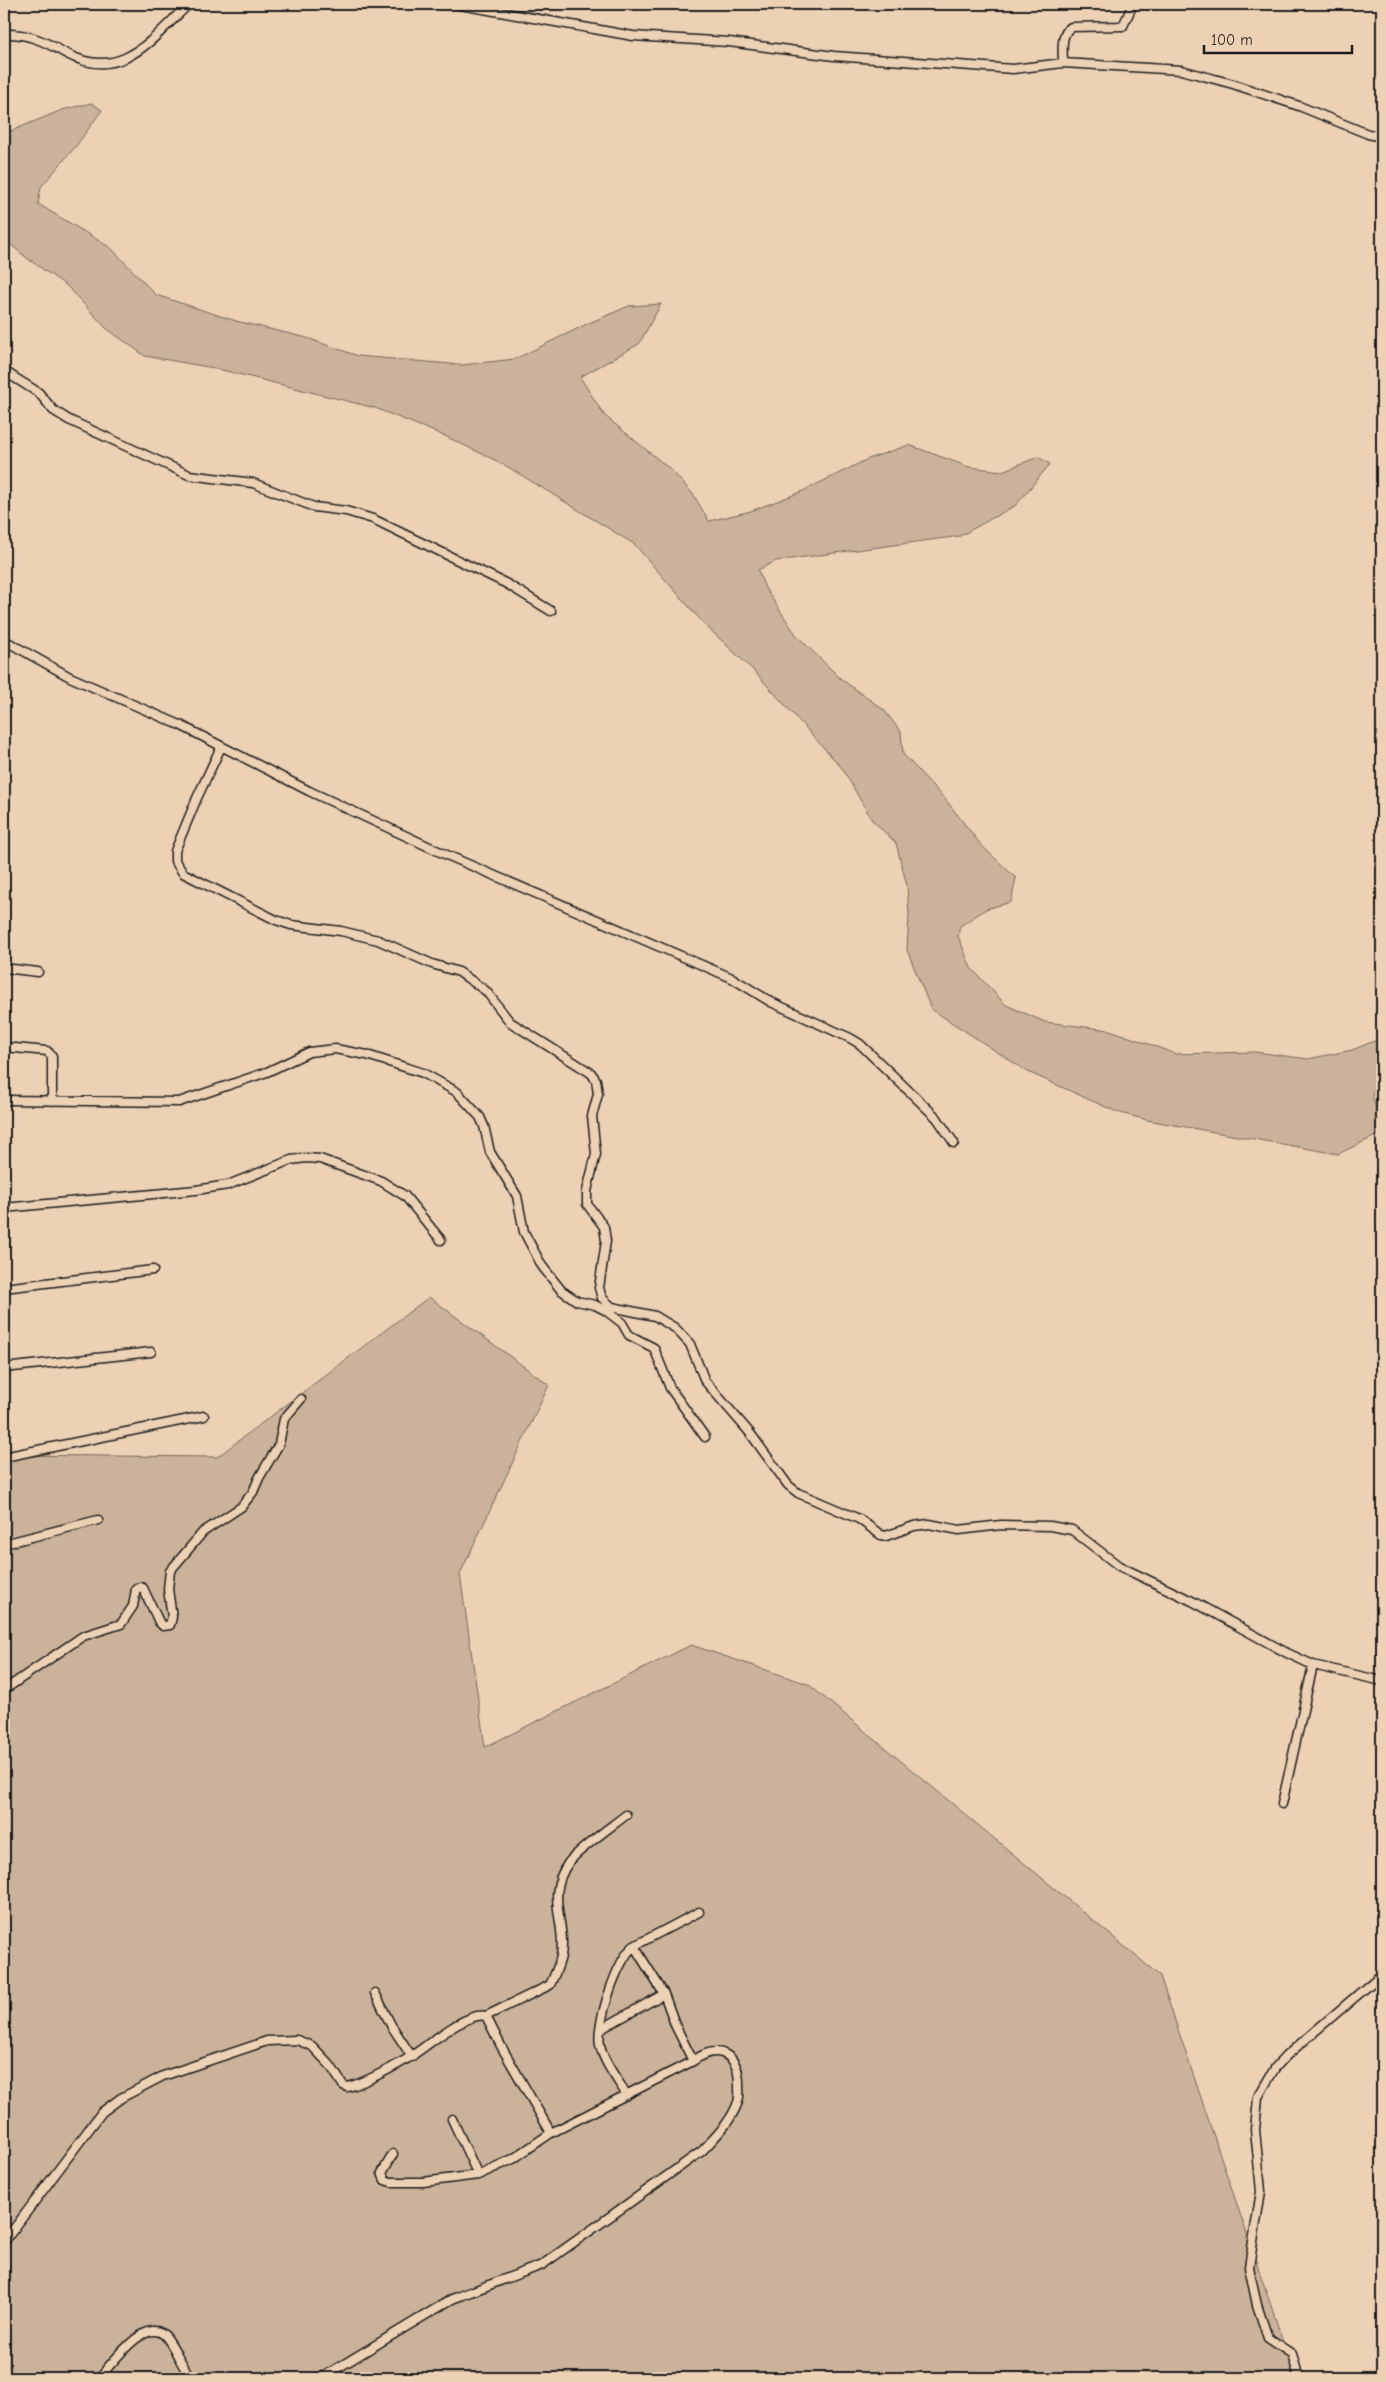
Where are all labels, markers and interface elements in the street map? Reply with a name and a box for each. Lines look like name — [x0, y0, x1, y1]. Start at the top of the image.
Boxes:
scale bar — [1204, 22, 1351, 54]
text: 100 m — [1211, 31, 1253, 49]

